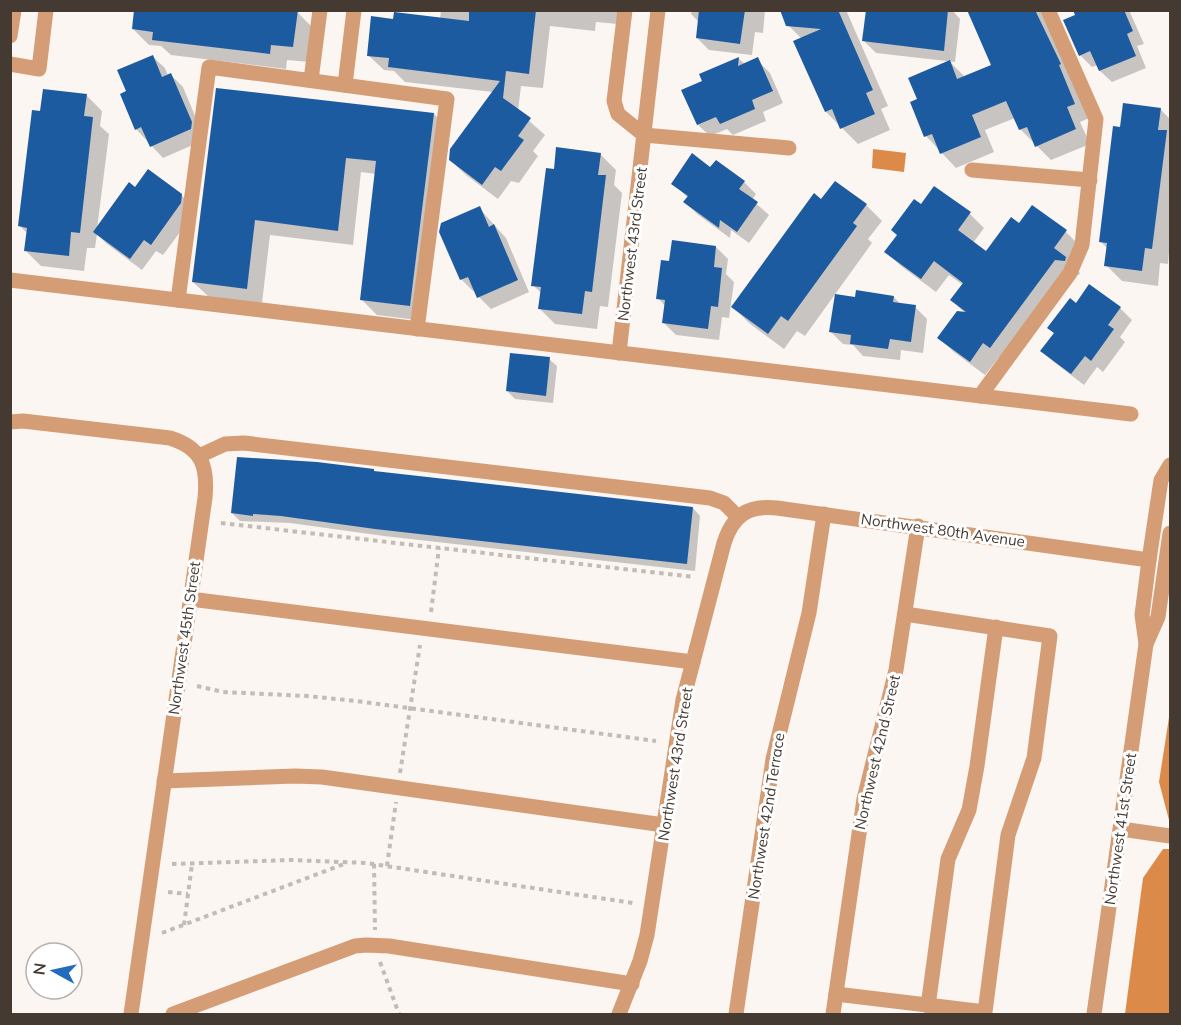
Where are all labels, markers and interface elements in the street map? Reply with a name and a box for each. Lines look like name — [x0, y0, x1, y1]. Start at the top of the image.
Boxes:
street label: Northwest 43rd Street — [613, 166, 651, 322]
street label: Northwest 80th Avenue — [860, 509, 1026, 551]
street label: Northwest 45th Street — [164, 560, 204, 716]
street label: Northwest 42nd Street — [850, 673, 904, 831]
street label: Northwest 43rd Street — [653, 686, 697, 842]
street label: Northwest 42nd Terrace — [743, 731, 789, 901]
street label: Northwest 41st Street — [1100, 752, 1140, 906]
north arrow — [24, 941, 84, 1001]
text: N — [28, 962, 50, 976]

